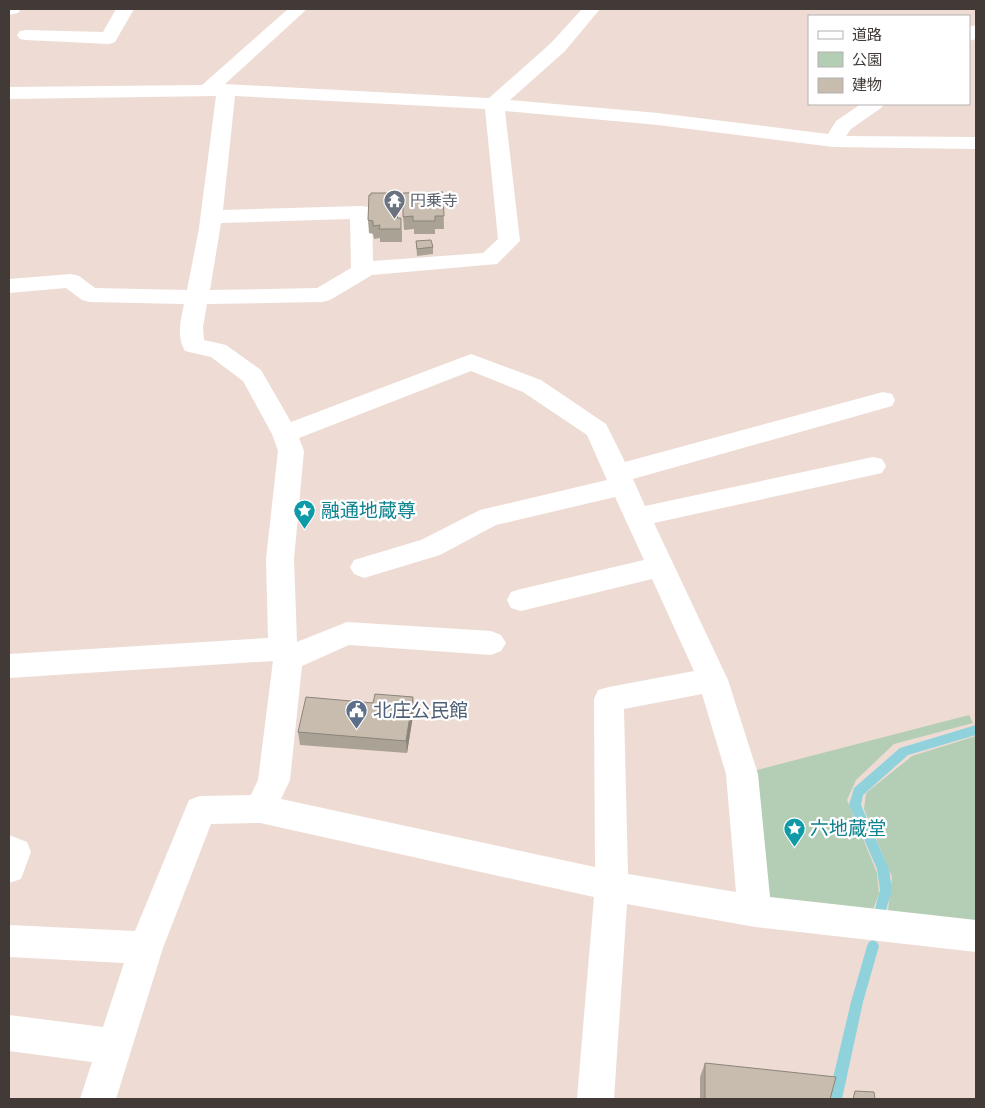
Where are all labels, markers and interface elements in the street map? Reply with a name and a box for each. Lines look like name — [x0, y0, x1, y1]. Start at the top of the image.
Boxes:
legend — [808, 15, 970, 105]
text: 道路 — [852, 26, 882, 45]
text: 公園 — [852, 51, 882, 70]
text: 建物 — [852, 76, 882, 95]
temple icon: 円乗寺 — [382, 189, 406, 220]
place label: 円乗寺 — [410, 192, 458, 211]
place icon: 融通地蔵尊 — [293, 499, 317, 530]
place label: 融通地蔵尊 — [321, 500, 416, 523]
public building icon: 北庄公民館 — [345, 699, 369, 730]
place label: 北庄公民館 — [373, 700, 468, 723]
place icon: 六地蔵堂 — [782, 817, 806, 848]
place label: 六地蔵堂 — [810, 818, 886, 841]

